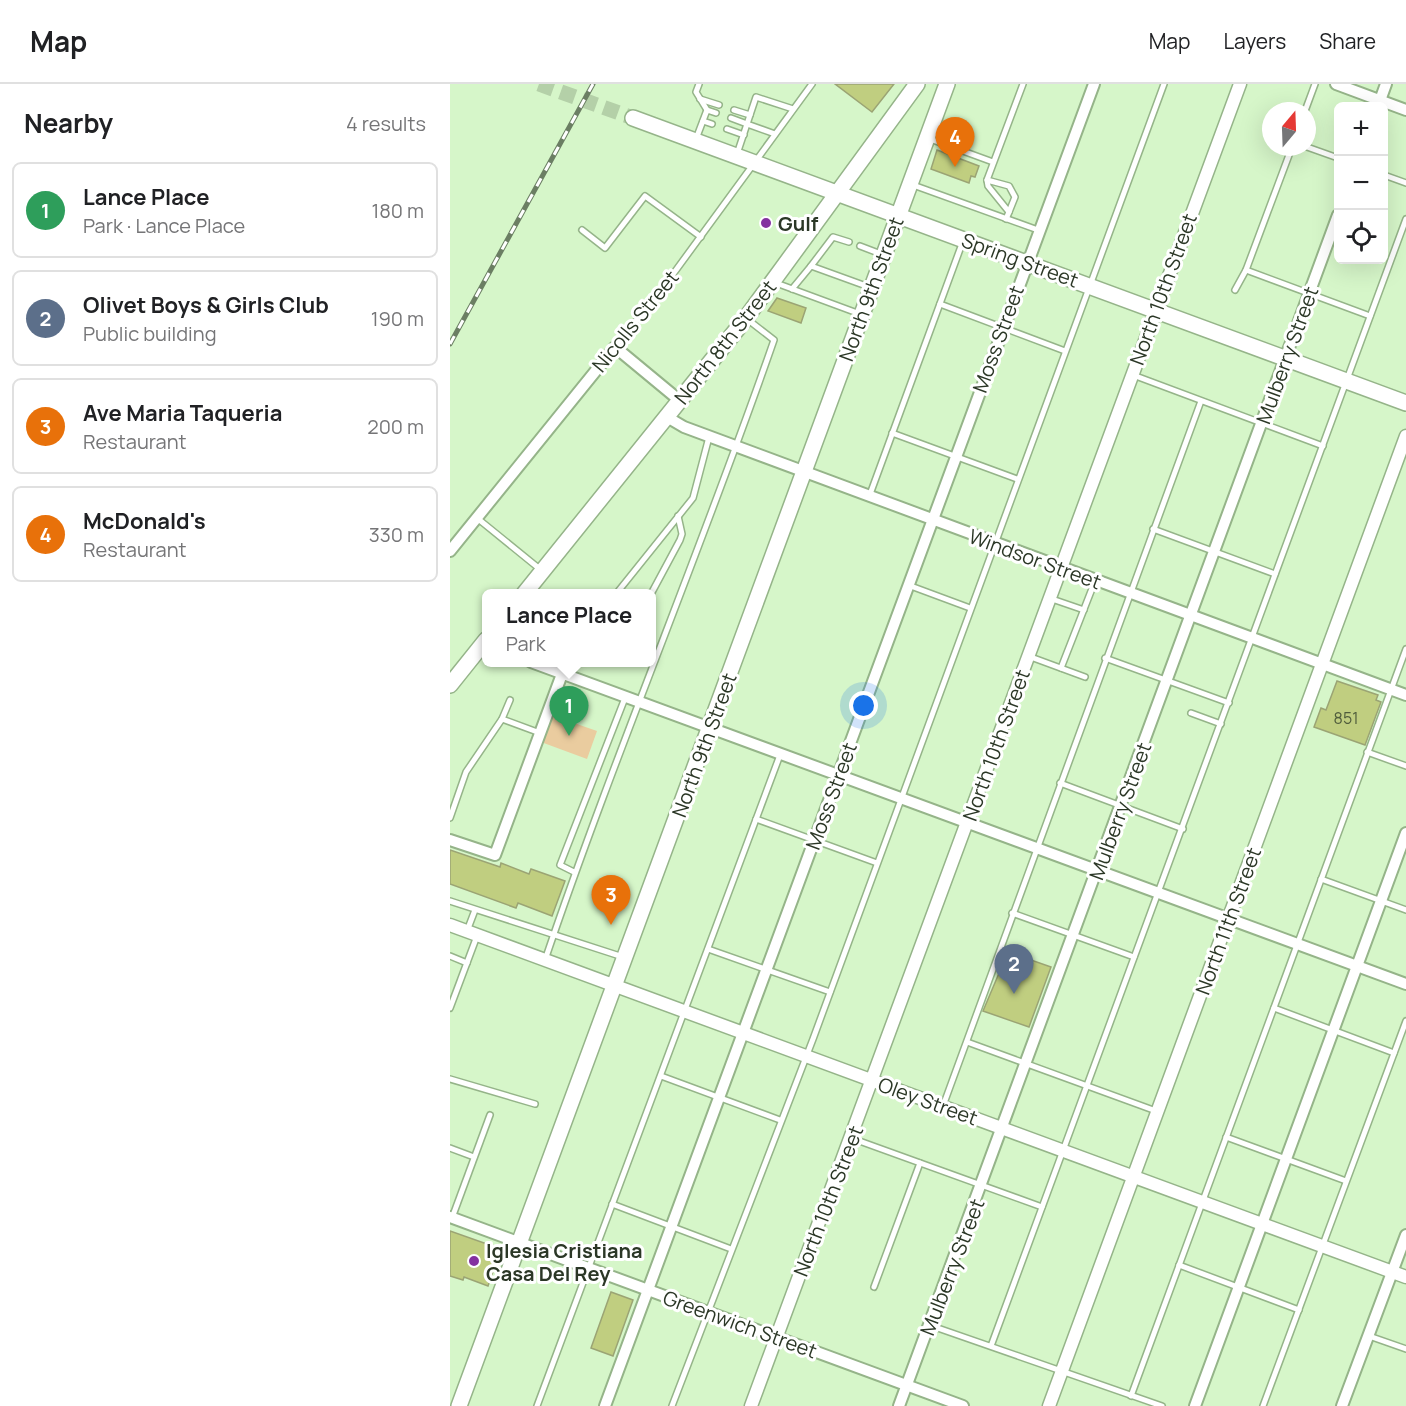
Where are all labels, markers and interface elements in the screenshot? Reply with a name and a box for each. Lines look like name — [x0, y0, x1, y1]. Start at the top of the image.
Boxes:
text: Map — [30, 22, 87, 60]
text: Map — [1149, 27, 1190, 55]
text: Layers — [1223, 27, 1286, 55]
text: Share — [1319, 27, 1376, 55]
north arrow — [1262, 102, 1316, 156]
map controls — [1334, 102, 1388, 264]
button: + — [1334, 102, 1388, 156]
text: Nearby — [24, 105, 113, 141]
text: 4 results — [346, 110, 426, 137]
pin: 4 — [936, 118, 974, 167]
button: − — [1334, 156, 1388, 210]
text: Lance Place — [83, 182, 209, 212]
text: 1 — [41, 197, 50, 224]
text: 180 m — [371, 197, 424, 224]
place label: Gulf — [778, 210, 819, 237]
street label: North 10th Street — [1123, 210, 1203, 368]
button: locate — [1334, 210, 1388, 264]
text: Park · Lance Place — [83, 212, 245, 239]
street label: North 9th Street — [832, 213, 910, 365]
marker: Gulf — [759, 216, 773, 230]
street label: Spring Street — [958, 226, 1082, 294]
street label: Nicolls Street — [586, 264, 684, 378]
street label: North 8th Street — [668, 274, 782, 410]
street label: Moss Street — [966, 282, 1030, 396]
street label: Mulberry Street — [1250, 283, 1324, 427]
text: Olivet Boys & Girls Club — [83, 290, 329, 320]
text: 2 — [40, 305, 51, 332]
text: 190 m — [371, 305, 424, 332]
text: Public building — [83, 320, 217, 347]
text: Ave Maria Taqueria — [83, 398, 282, 428]
text: 3 — [40, 413, 51, 440]
text: 200 m — [367, 413, 424, 440]
text: Restaurant — [83, 428, 187, 455]
text: McDonald's — [83, 506, 206, 536]
text: 4 — [39, 521, 52, 548]
text: 330 m — [369, 521, 424, 548]
street label: Windsor Street — [965, 523, 1105, 595]
text: Restaurant — [83, 536, 187, 563]
popup — [482, 589, 656, 667]
text: Lance Place — [506, 600, 632, 630]
text: Park — [506, 630, 546, 657]
street label: North 10th Street — [956, 666, 1036, 824]
street label: North 9th Street — [665, 669, 743, 821]
pin: 1 — [550, 686, 588, 736]
your location — [849, 691, 878, 720]
house number: 851 — [1334, 707, 1358, 729]
street label: Moss Street — [799, 739, 863, 853]
street label: Mulberry Street — [1083, 739, 1157, 883]
street label: North 11th Street — [1189, 844, 1267, 998]
pin: 3 — [592, 876, 630, 925]
pin: 2 — [994, 944, 1034, 994]
street label: Oley Street — [875, 1071, 981, 1131]
street label: North 10th Street — [787, 1122, 869, 1280]
street label: Mulberry Street — [914, 1195, 990, 1339]
place label: Iglesia Cristiana Casa Del Rey — [486, 1237, 643, 1287]
marker: Iglesia Cristiana Casa Del Rey — [467, 1254, 481, 1268]
street label: Greenwich Street — [659, 1284, 821, 1364]

